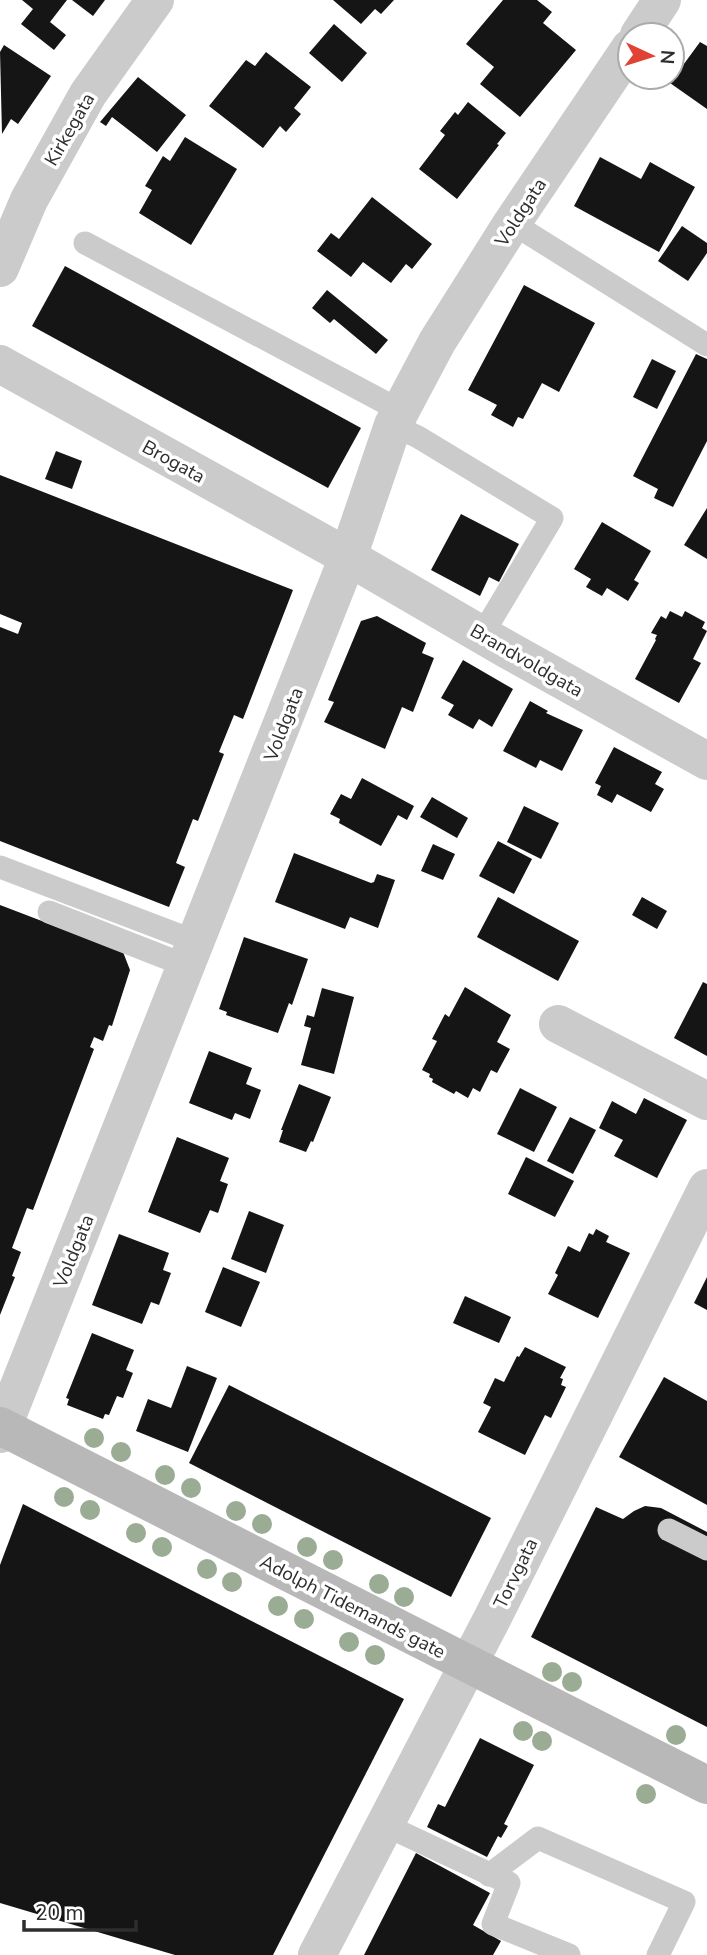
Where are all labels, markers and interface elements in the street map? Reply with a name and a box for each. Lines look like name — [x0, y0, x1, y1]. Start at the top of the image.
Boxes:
north arrow — [616, 21, 686, 91]
text: N — [653, 49, 680, 65]
street label: Kirkegata — [39, 88, 101, 171]
street label: Voldgata — [488, 173, 553, 253]
street label: Brogata — [137, 434, 210, 490]
street label: Brandvoldgata — [465, 618, 588, 704]
street label: Voldgata — [258, 684, 310, 766]
street label: Voldgata — [47, 1211, 100, 1293]
street label: Torvgata — [488, 1534, 544, 1613]
street label: Adolph Tidemands gate — [255, 1549, 450, 1665]
scale bar — [24, 1888, 136, 1932]
text: 20 m — [35, 1899, 84, 1927]

